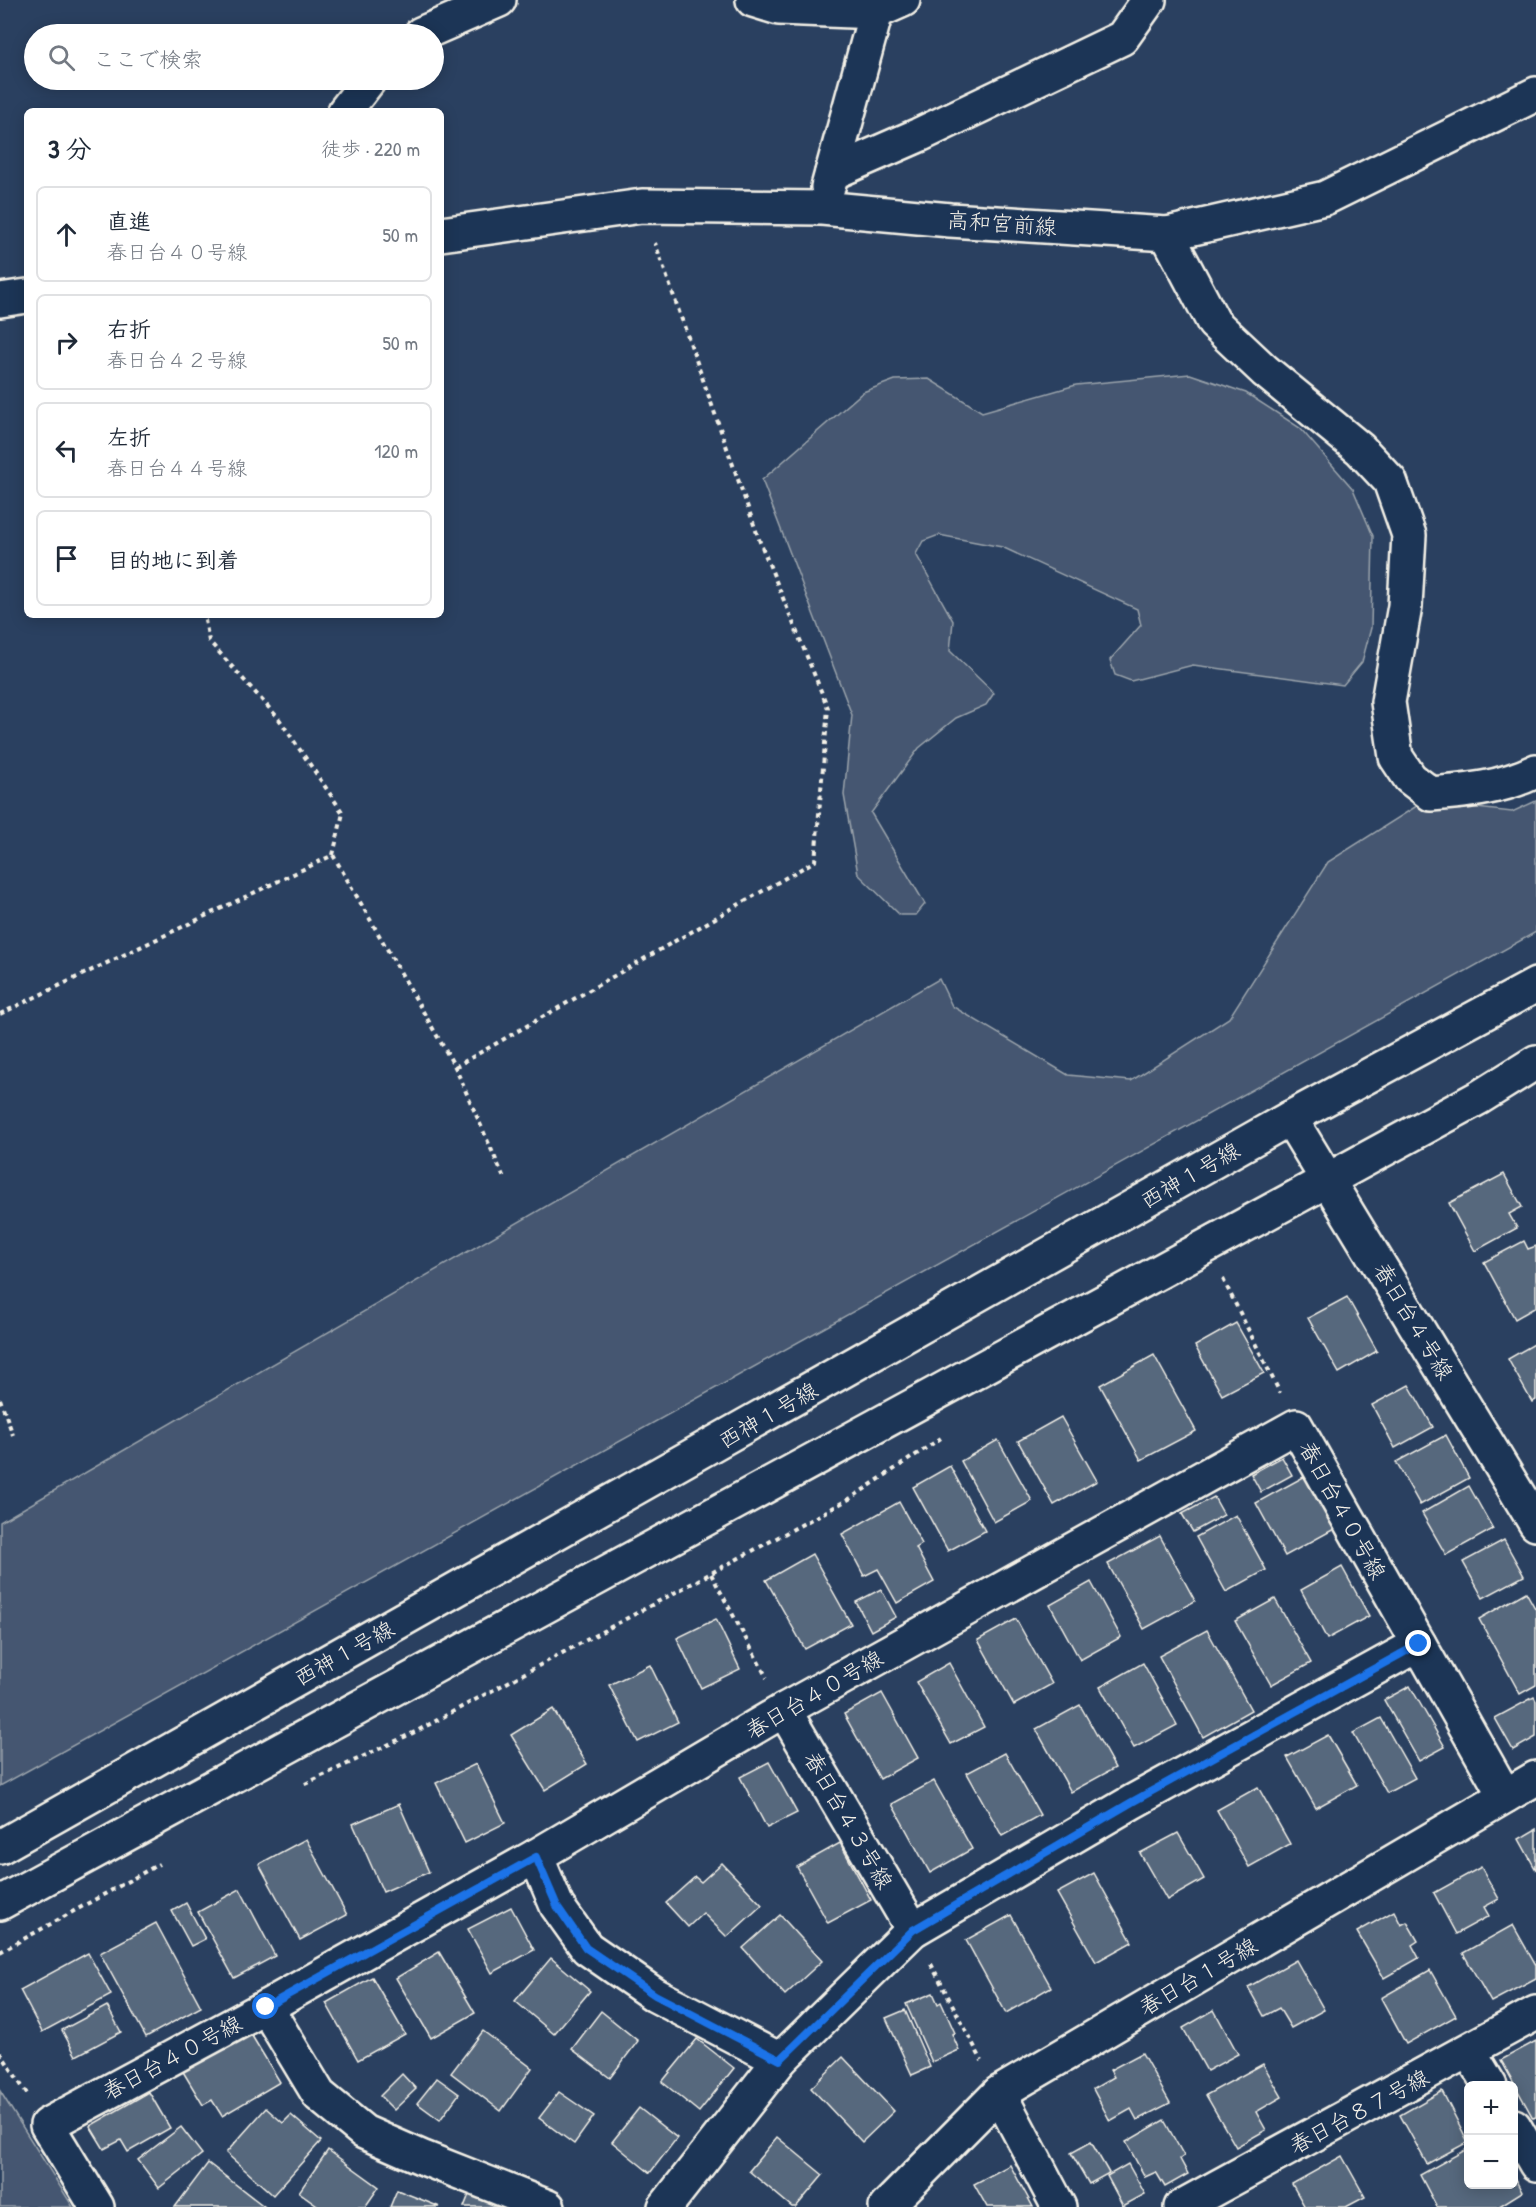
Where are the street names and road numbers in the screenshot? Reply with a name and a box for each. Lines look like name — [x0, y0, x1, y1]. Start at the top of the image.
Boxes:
street label: 高和宮前線 — [946, 204, 1058, 242]
street label: 西神１号線 — [1135, 1135, 1245, 1215]
street label: 春日台４号線 — [1367, 1257, 1461, 1385]
street label: 西神１号線 — [713, 1375, 823, 1455]
street label: 春日台４０号線 — [1293, 1435, 1393, 1585]
street label: 西神１号線 — [289, 1613, 399, 1693]
street label: 春日台４０号線 — [740, 1643, 888, 1745]
street label: 春日台４３号線 — [798, 1746, 900, 1894]
street label: 春日台１号線 — [1133, 1930, 1263, 2022]
street label: 春日台４０号線 — [97, 2008, 247, 2106]
street label: 春日台８７号線 — [1284, 2062, 1434, 2160]

